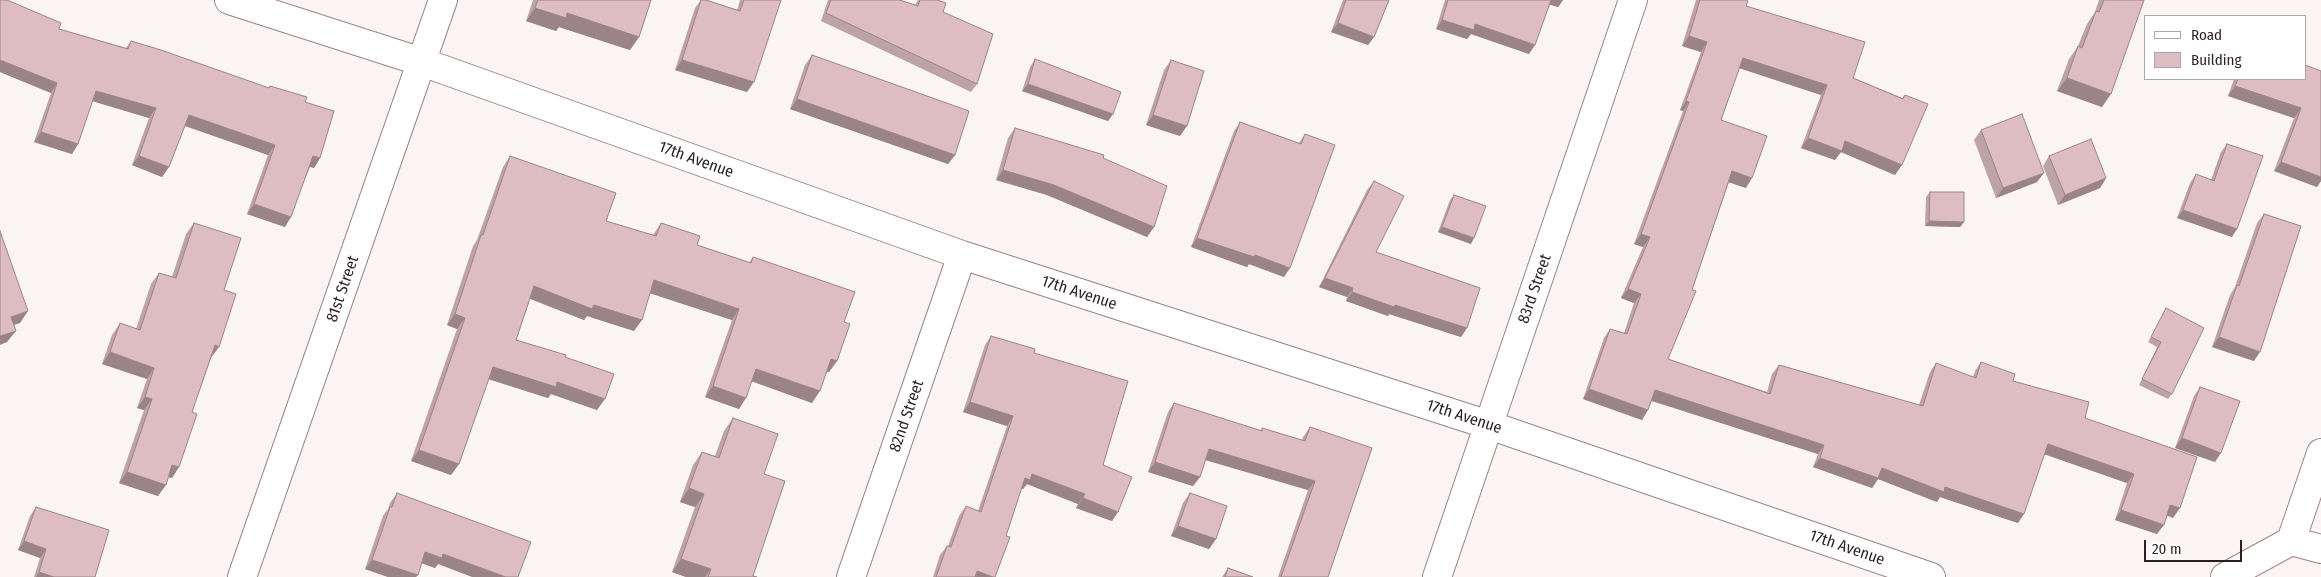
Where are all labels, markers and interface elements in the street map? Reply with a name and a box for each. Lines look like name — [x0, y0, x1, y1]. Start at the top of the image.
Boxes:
legend — [2144, 15, 2306, 80]
text: Road — [2191, 26, 2222, 44]
text: Building — [2191, 51, 2242, 69]
street label: 17th Avenue — [656, 138, 736, 182]
street label: 83rd Street — [1514, 252, 1556, 326]
street label: 81st Street — [323, 253, 363, 325]
street label: 17th Avenue — [1039, 272, 1119, 314]
street label: 82nd Street — [886, 377, 928, 455]
street label: 17th Avenue — [1424, 396, 1504, 438]
street label: 17th Avenue — [1807, 526, 1887, 570]
scale bar — [2146, 530, 2244, 562]
text: 20 m — [2152, 540, 2182, 558]

